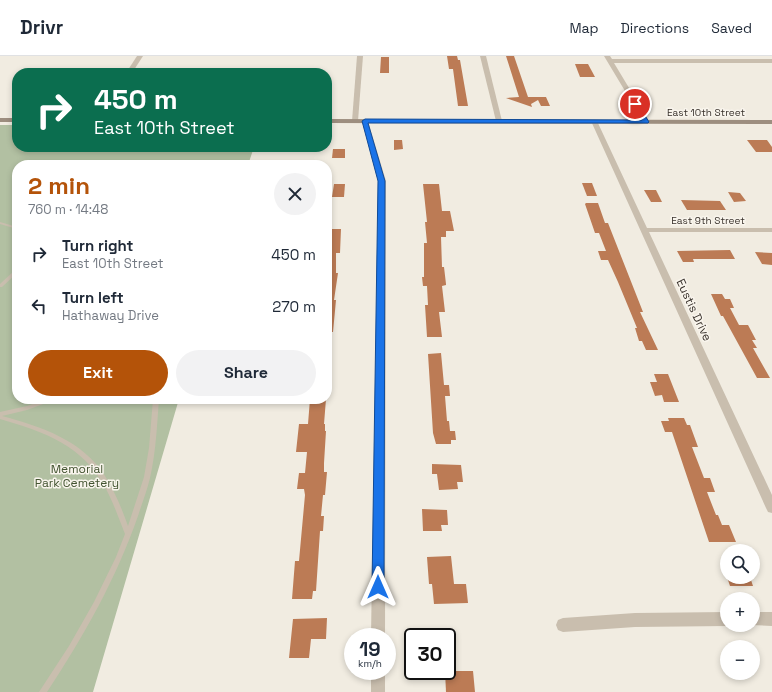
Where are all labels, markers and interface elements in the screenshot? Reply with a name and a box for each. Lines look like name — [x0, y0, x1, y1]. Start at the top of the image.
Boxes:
text: Drivr — [20, 15, 63, 40]
text: Map — [569, 19, 599, 37]
text: Directions — [621, 19, 689, 37]
text: Saved — [711, 19, 752, 37]
text: 450 m — [94, 81, 178, 117]
icon: right — [28, 84, 80, 136]
pin — [618, 87, 652, 121]
icon: arrive — [624, 93, 646, 115]
street label: East 10th Street — [667, 106, 745, 119]
text: East 10th Street — [94, 116, 235, 139]
text: 2 min — [28, 170, 90, 201]
button: close — [274, 173, 316, 215]
text: 760 m · 14:48 — [28, 201, 108, 218]
street label: East 9th Street — [671, 214, 745, 227]
text: Turn right — [62, 236, 133, 255]
icon: right — [28, 243, 50, 265]
text: 450 m — [271, 245, 316, 264]
text: East 10th Street — [62, 255, 164, 272]
street label: Eustis Drive — [673, 276, 715, 344]
text: Turn left — [62, 288, 124, 307]
icon: left — [28, 295, 50, 317]
text: 270 m — [272, 297, 316, 316]
text: Hathaway Drive — [62, 307, 159, 324]
button: Exit — [28, 350, 168, 396]
button: Share — [176, 350, 316, 396]
park label: Memorial Park Cemetery — [35, 461, 119, 491]
map controls — [720, 544, 760, 680]
button: search — [720, 544, 760, 584]
position arrow — [357, 566, 399, 608]
button: + — [720, 592, 760, 632]
speed limit sign: 30 — [404, 628, 456, 680]
text: 19 — [359, 636, 381, 662]
button: − — [720, 640, 760, 680]
text: km/h — [358, 657, 382, 670]

